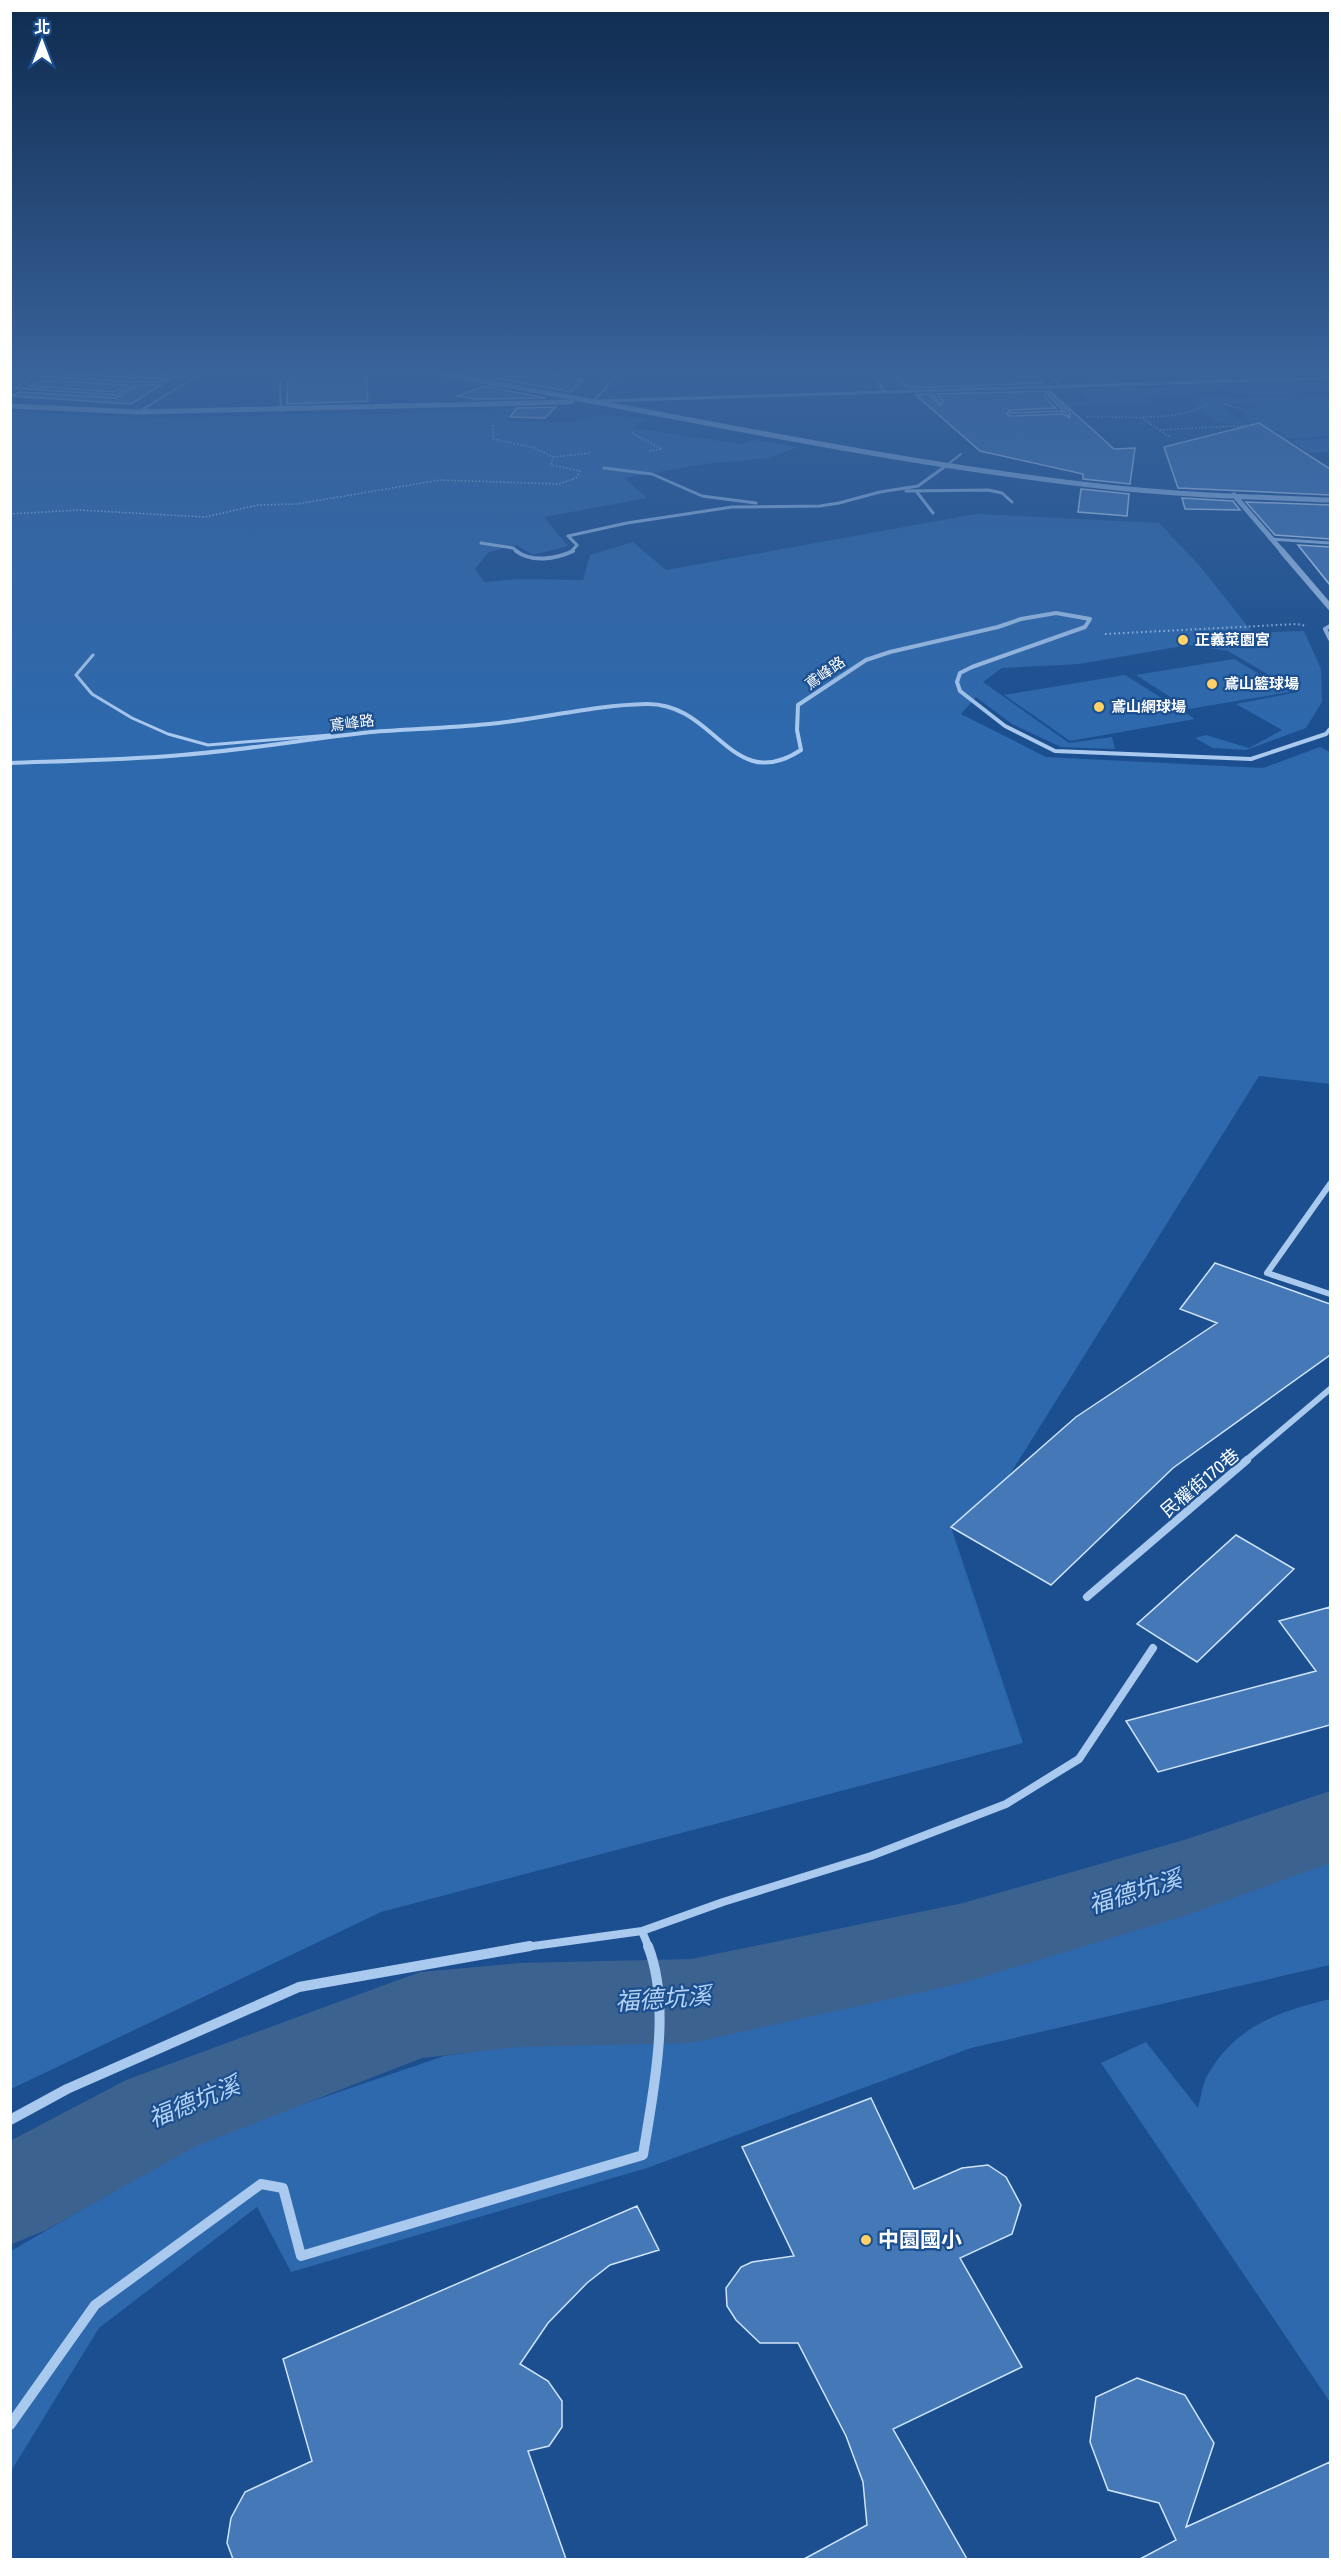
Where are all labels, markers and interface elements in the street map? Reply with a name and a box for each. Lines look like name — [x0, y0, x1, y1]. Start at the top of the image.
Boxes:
north arrow — [12, 12, 72, 72]
text: 北 — [34, 18, 50, 37]
place label: 正義菜園宮 — [1195, 631, 1270, 649]
marker: 正義菜園宮 — [1176, 633, 1190, 647]
street label: 鳶峰路 — [801, 653, 849, 693]
place label: 鳶山籃球場 — [1224, 675, 1299, 693]
marker: 鳶山籃球場 — [1205, 677, 1219, 691]
place label: 鳶山網球場 — [1111, 698, 1186, 716]
marker: 鳶山網球場 — [1092, 700, 1106, 714]
street label: 鳶峰路 — [329, 711, 375, 735]
street label: 民權街170巷 — [1156, 1444, 1244, 1522]
water label: 福德坑溪 — [1085, 1864, 1188, 1919]
water label: 福德坑溪 — [614, 1981, 715, 2016]
water label: 福德坑溪 — [144, 2070, 247, 2133]
place label: 中園國小 — [878, 2227, 962, 2253]
marker: 中園國小 — [859, 2233, 873, 2247]

